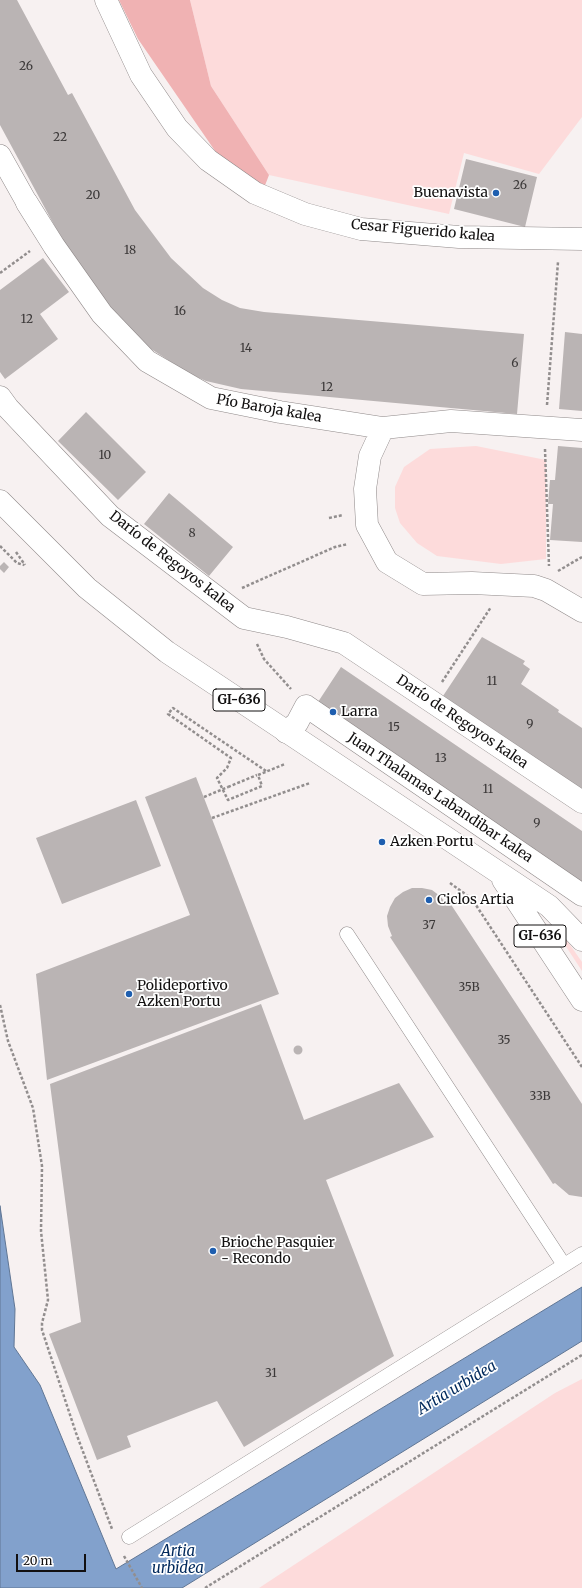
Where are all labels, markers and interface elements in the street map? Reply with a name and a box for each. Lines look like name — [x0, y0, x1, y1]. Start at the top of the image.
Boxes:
house number: 26 — [19, 60, 33, 74]
house number: 22 — [53, 131, 67, 145]
house number: 26 — [513, 179, 527, 193]
place label: Buenavista — [414, 185, 488, 201]
marker: Buenavista — [491, 188, 501, 198]
house number: 20 — [86, 189, 100, 203]
street label: Cesar Figuerido kalea — [350, 216, 496, 246]
house number: 18 — [124, 244, 136, 258]
house number: 16 — [174, 305, 186, 319]
house number: 12 — [21, 313, 33, 327]
house number: 14 — [240, 342, 252, 356]
house number: 6 — [511, 357, 519, 371]
house number: 12 — [321, 381, 333, 395]
street label: Pío Baroja kalea — [215, 391, 323, 427]
house number: 10 — [99, 449, 111, 463]
street label: Darío de Regoyos kalea — [106, 508, 238, 616]
house number: 8 — [188, 527, 196, 541]
street label: Darío de Regoyos kalea — [393, 672, 531, 772]
house number: 11 — [487, 675, 497, 689]
road number: GI-636 — [213, 689, 265, 711]
place label: Larra — [341, 704, 378, 720]
marker: Larra — [328, 707, 338, 717]
house number: 9 — [526, 718, 534, 732]
house number: 15 — [388, 721, 400, 735]
street label: Juan Thalamas Labandibar kalea — [344, 730, 536, 866]
house number: 13 — [435, 752, 447, 766]
house number: 11 — [483, 783, 493, 797]
house number: 9 — [533, 817, 541, 831]
place label: Azken Portu — [390, 834, 473, 850]
marker: Azken Portu — [377, 837, 387, 847]
place label: Ciclos Artia — [437, 892, 514, 908]
marker: Ciclos Artia — [424, 895, 434, 905]
house number: 37 — [422, 919, 436, 933]
road number: GI-636 — [514, 925, 566, 947]
place label: Polideportivo Azken Portu — [137, 978, 228, 1010]
house number: 35B — [459, 981, 479, 995]
marker: Polideportivo Azken Portu — [124, 989, 134, 999]
house number: 35 — [497, 1034, 511, 1048]
house number: 33B — [530, 1090, 550, 1104]
place label: Brioche Pasquier - Recondo — [221, 1235, 335, 1268]
marker: Brioche Pasquier - Recondo — [208, 1246, 218, 1256]
water label: Artia urbidea — [414, 1357, 500, 1419]
house number: 31 — [265, 1367, 277, 1381]
water label: Artia urbidea — [152, 1543, 204, 1578]
scale bar — [18, 1546, 88, 1572]
text: 20 m — [23, 1553, 52, 1568]

